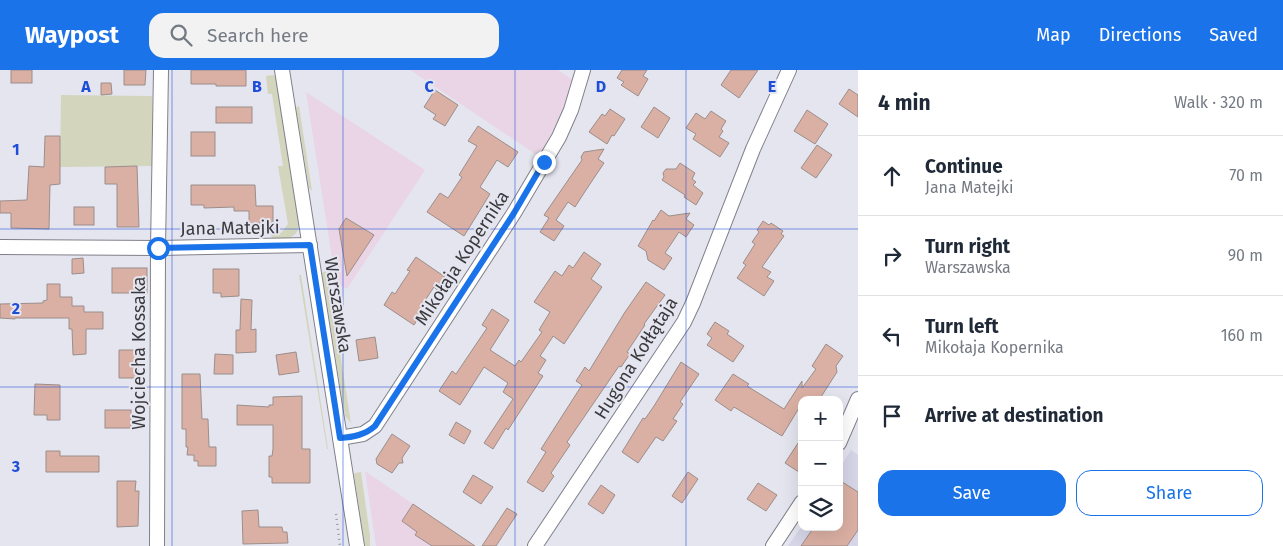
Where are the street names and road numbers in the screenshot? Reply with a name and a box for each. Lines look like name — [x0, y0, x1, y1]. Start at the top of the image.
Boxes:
street label: Mikołaja Kopernika — [410, 187, 514, 329]
street label: Jana Matejki — [180, 216, 280, 240]
street label: Warszawska — [320, 256, 356, 354]
street label: Wojciecha Kossaka — [128, 276, 150, 430]
street label: Hugona Kołłątaja — [590, 293, 682, 423]

